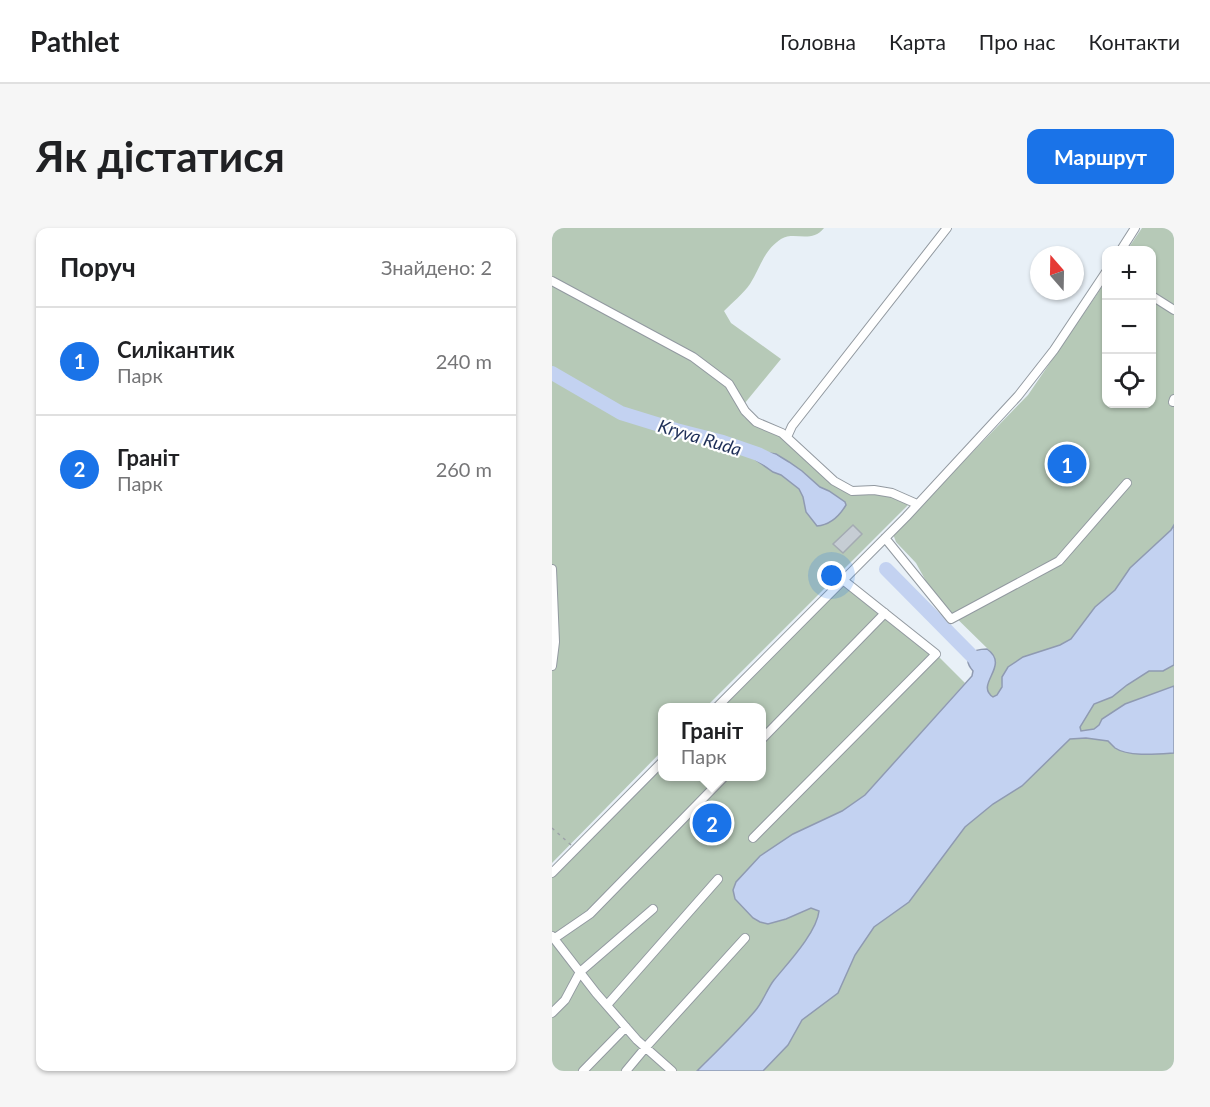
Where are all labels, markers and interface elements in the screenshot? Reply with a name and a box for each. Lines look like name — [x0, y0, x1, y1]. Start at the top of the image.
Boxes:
text: Pathlet — [30, 24, 119, 58]
text: Головна — [780, 29, 856, 54]
text: Карта — [889, 29, 946, 54]
text: Про нас — [979, 29, 1055, 54]
text: Контакти — [1088, 29, 1180, 54]
button: Маршрут — [1027, 129, 1174, 184]
text: Як дістатися — [36, 131, 285, 181]
north arrow — [1030, 246, 1084, 300]
map controls — [1102, 246, 1156, 408]
button: + — [1102, 246, 1156, 300]
text: Поруч — [60, 251, 136, 283]
text: Знайдено: 2 — [381, 255, 492, 279]
button: − — [1102, 300, 1156, 354]
text: Силікантик — [117, 336, 235, 363]
text: 1 — [74, 349, 85, 373]
text: 240 m — [436, 349, 492, 373]
button: locate — [1102, 354, 1156, 408]
text: Парк — [117, 363, 163, 387]
water label: Kryva Ruda — [656, 414, 744, 460]
pin: 1 — [1048, 442, 1086, 486]
text: Граніт — [117, 444, 179, 471]
text: 2 — [74, 457, 85, 481]
text: 260 m — [436, 457, 492, 481]
text: Парк — [117, 471, 163, 495]
your location — [817, 561, 846, 590]
popup — [658, 703, 766, 781]
text: Граніт — [681, 717, 743, 744]
text: Парк — [681, 744, 727, 768]
pin: 2 — [692, 800, 732, 846]

